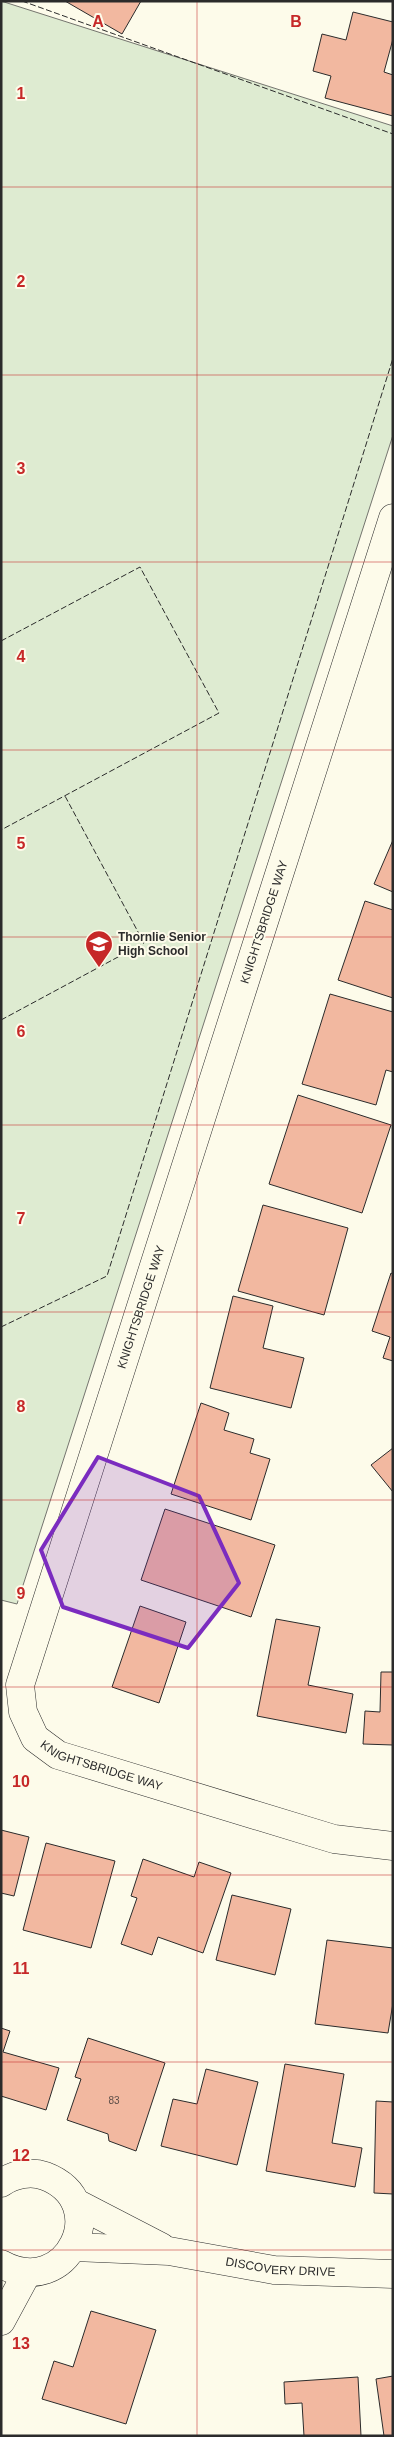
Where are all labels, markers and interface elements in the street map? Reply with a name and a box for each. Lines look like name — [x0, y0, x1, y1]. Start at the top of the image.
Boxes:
text: A — [92, 13, 104, 30]
text: B — [290, 13, 302, 30]
text: 1 — [17, 85, 26, 102]
text: 2 — [17, 273, 26, 290]
text: 3 — [17, 460, 26, 477]
text: 4 — [17, 648, 26, 665]
text: 5 — [17, 835, 26, 852]
street label: KNIGHTSBRIDGE WAY — [237, 859, 291, 985]
school or university icon: Thornlie Senior High School — [84, 929, 114, 968]
place label: Thornlie Senior High School — [118, 930, 206, 958]
text: 6 — [17, 1023, 26, 1040]
text: 7 — [17, 1210, 26, 1227]
street label: KNIGHTSBRIDGE WAY — [114, 1244, 168, 1370]
text: 8 — [17, 1398, 26, 1415]
text: 9 — [17, 1585, 26, 1602]
street label: KNIGHTSBRIDGE WAY — [38, 1737, 164, 1793]
text: 10 — [12, 1773, 30, 1790]
text: 11 — [13, 1960, 30, 1977]
house number: 83 — [108, 2095, 120, 2106]
text: 12 — [12, 2147, 30, 2164]
street label: DISCOVERY DRIVE — [225, 2254, 336, 2279]
text: 13 — [12, 2335, 30, 2352]

